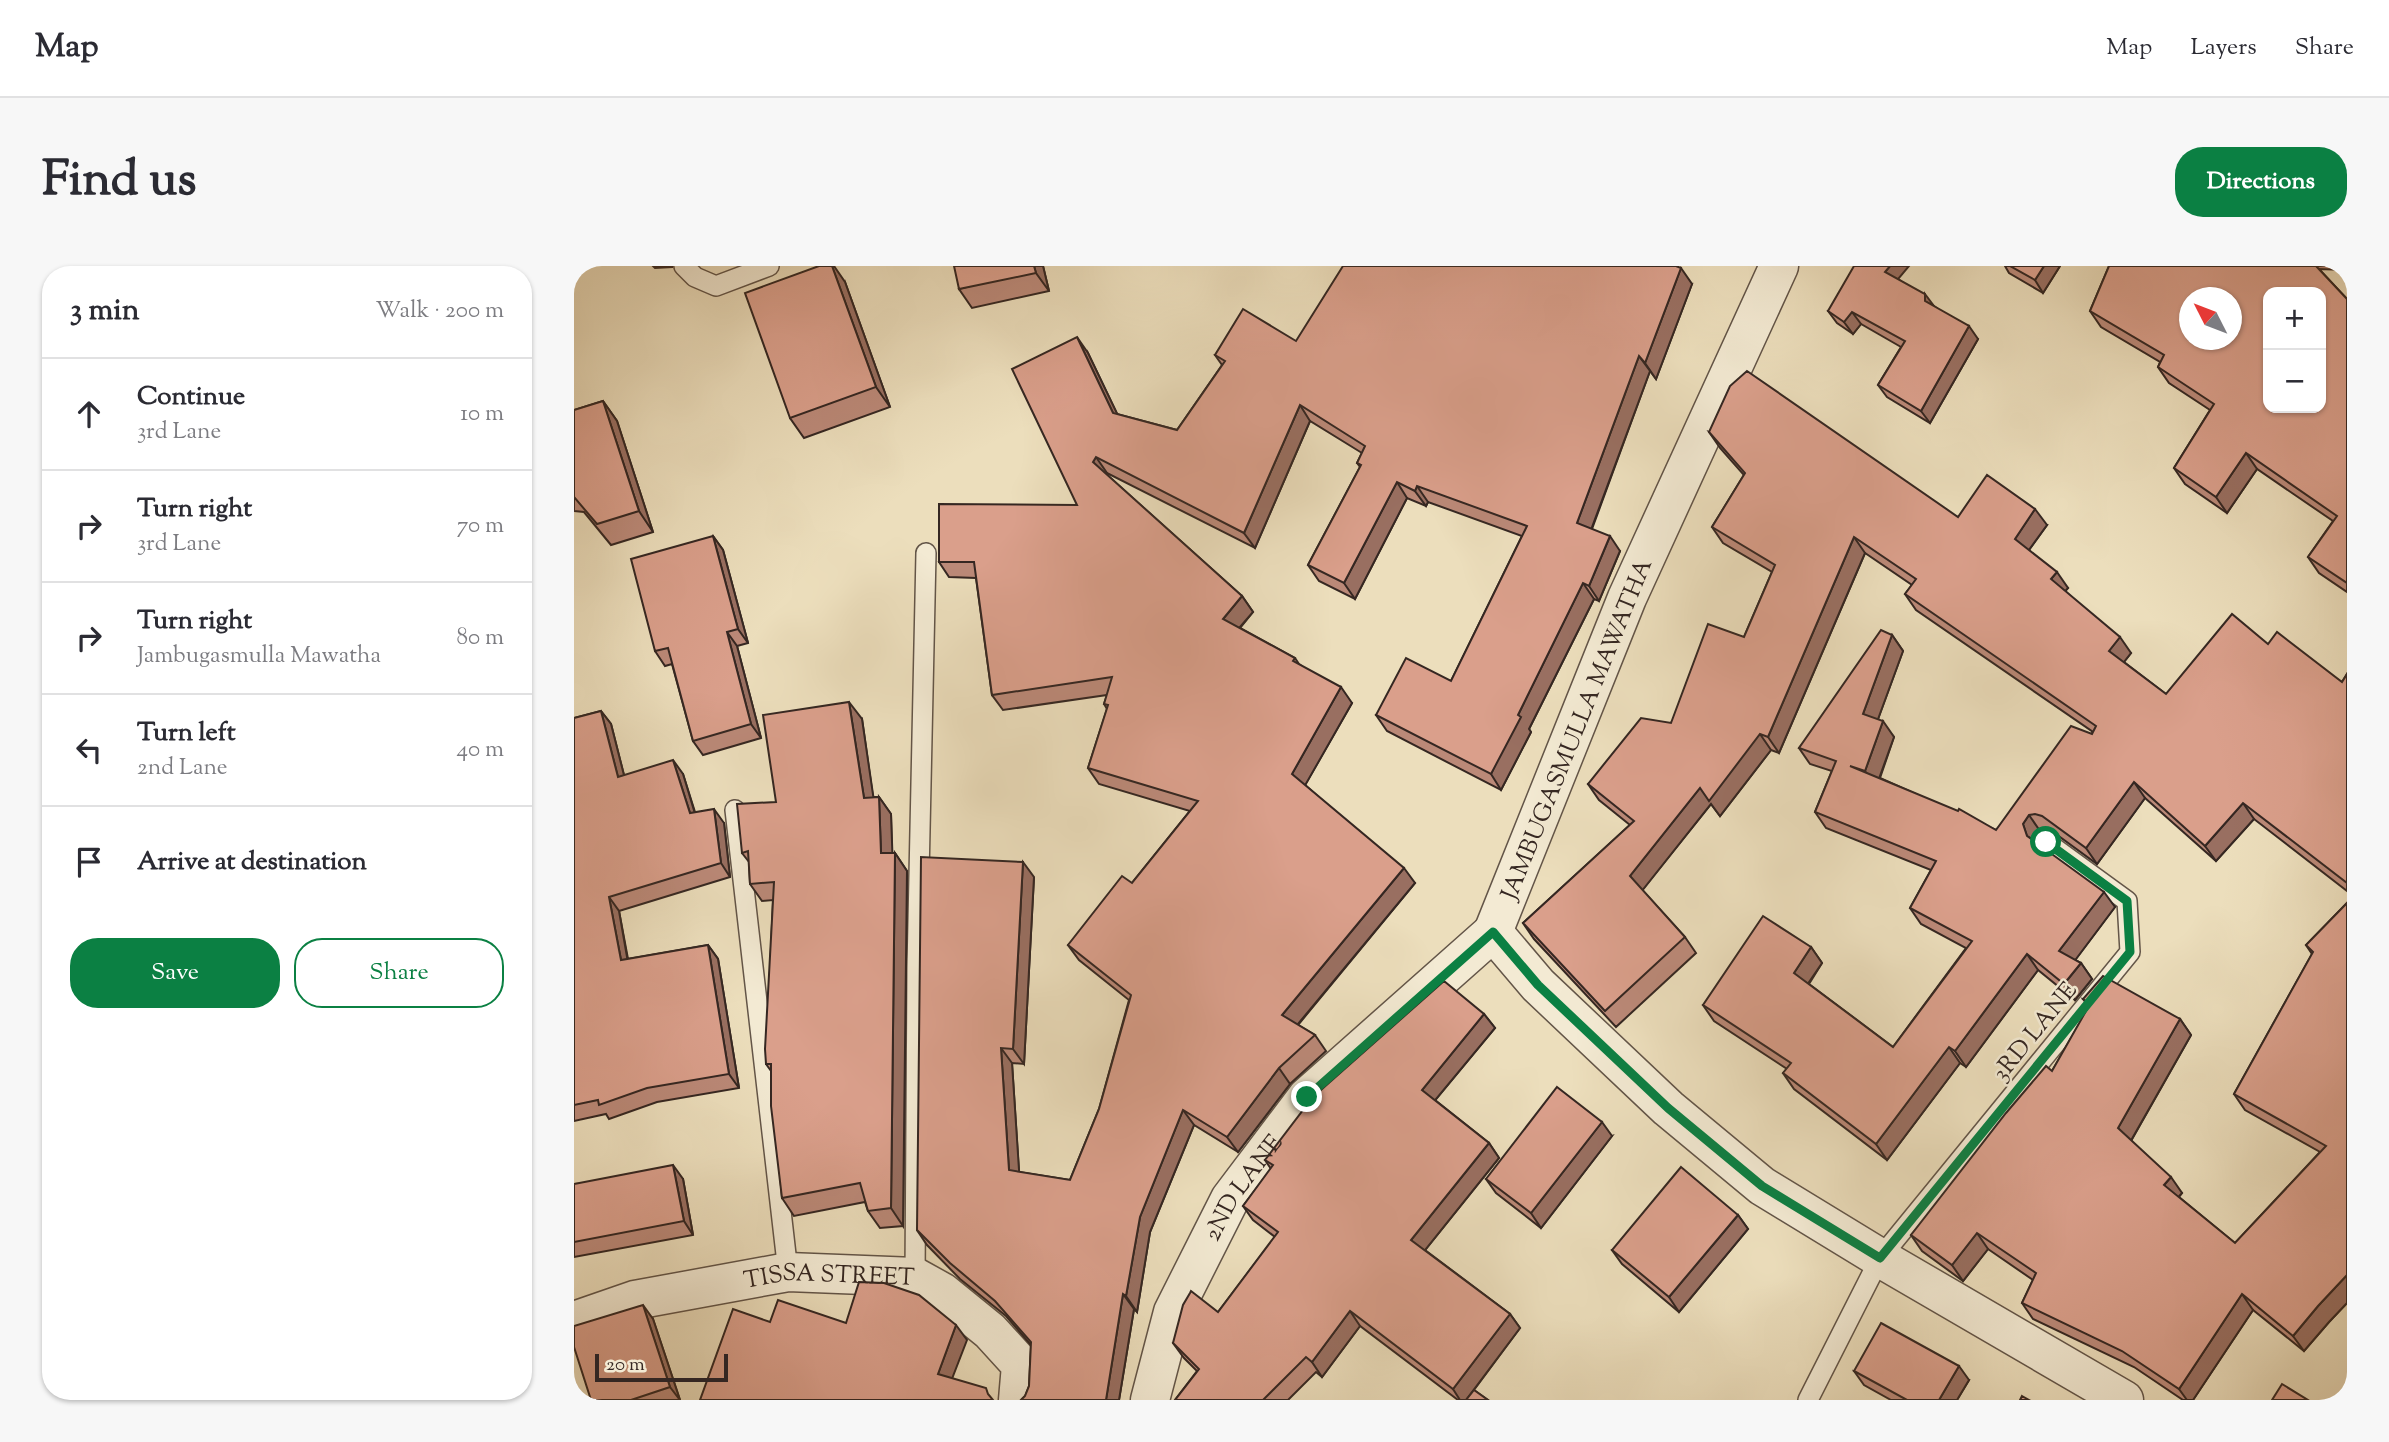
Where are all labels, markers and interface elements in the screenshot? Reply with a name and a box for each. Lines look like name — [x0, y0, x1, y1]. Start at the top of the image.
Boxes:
text: Map — [35, 24, 99, 72]
text: Map — [2106, 31, 2152, 65]
text: Layers — [2190, 31, 2257, 65]
text: Share — [2295, 31, 2354, 65]
text: Find us — [42, 147, 196, 217]
button: Directions — [2175, 147, 2347, 217]
north arrow — [2179, 287, 2242, 350]
map controls — [2263, 287, 2326, 413]
button: + — [2263, 287, 2326, 350]
text: 3 min — [70, 290, 140, 333]
text: Walk · 200 m — [375, 295, 504, 328]
button: − — [2263, 350, 2326, 413]
text: Continue — [137, 379, 245, 416]
icon: ahead — [70, 395, 108, 433]
text: 10 m — [460, 398, 504, 431]
text: 3rd Lane — [137, 416, 221, 449]
text: Turn right — [137, 491, 252, 528]
icon: right — [70, 507, 108, 545]
text: 70 m — [457, 510, 504, 543]
text: 3rd Lane — [137, 528, 221, 561]
street label: JAMBUGASMULLA MAWATHA — [1493, 554, 1662, 907]
text: Turn right — [137, 603, 252, 640]
icon: right — [70, 619, 108, 657]
text: 80 m — [456, 622, 504, 655]
text: Jambugasmulla Mawatha — [137, 640, 381, 673]
text: Turn left — [137, 715, 236, 752]
icon: left — [70, 731, 108, 769]
text: 40 m — [457, 734, 504, 767]
text: 2nd Lane — [137, 752, 228, 785]
route start — [2030, 826, 2061, 857]
icon: arrive — [70, 843, 108, 881]
text: Arrive at destination — [137, 844, 367, 881]
button: Save — [70, 938, 280, 1008]
button: Share — [294, 938, 504, 1008]
street label: 3RD LANE — [1985, 975, 2086, 1089]
route end — [1291, 1081, 1322, 1112]
street label: 2ND LANE — [1197, 1128, 1292, 1247]
street label: TISSA STREET — [741, 1257, 915, 1299]
scale bar — [595, 1351, 728, 1383]
text: 20 m — [606, 1352, 645, 1379]

